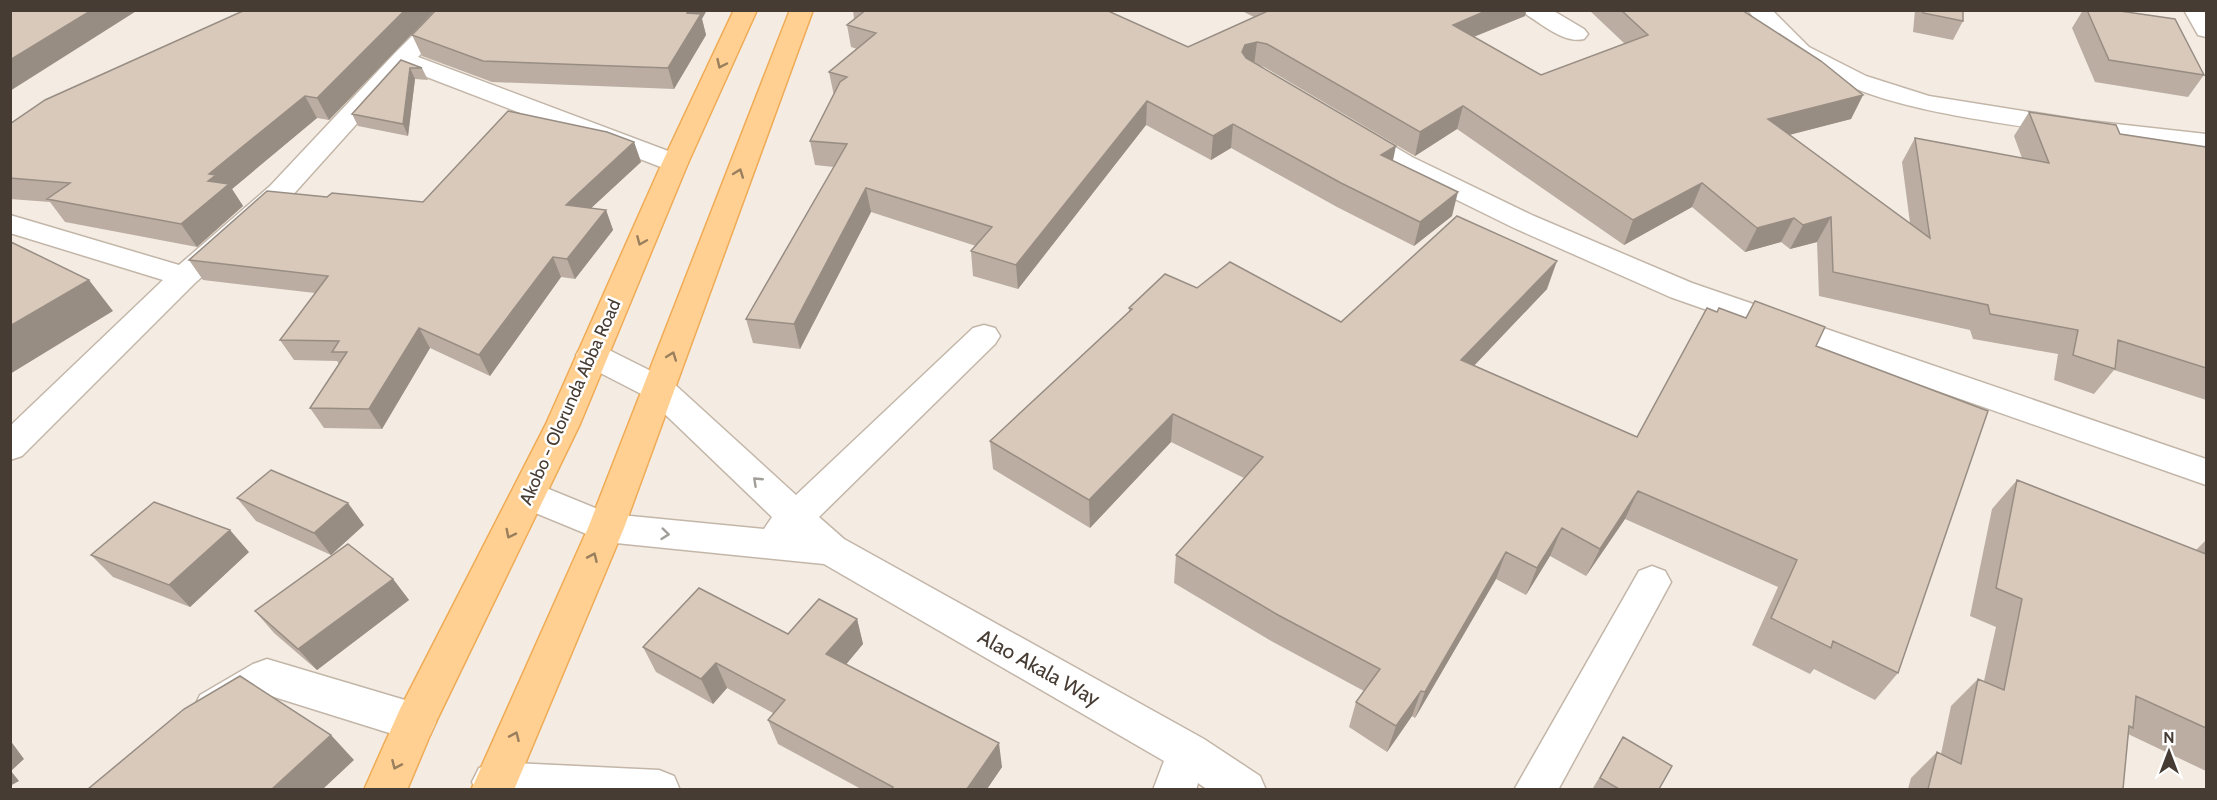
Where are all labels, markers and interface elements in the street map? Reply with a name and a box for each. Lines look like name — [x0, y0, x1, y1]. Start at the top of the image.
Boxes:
one-way arrow — [717, 57, 729, 68]
one-way arrow — [731, 168, 744, 179]
one-way arrow — [636, 235, 648, 246]
street label: Akobo - Olorunda Abba Road — [515, 296, 625, 508]
one-way arrow — [664, 351, 677, 362]
one-way arrow — [754, 477, 764, 488]
one-way arrow — [660, 527, 669, 540]
one-way arrow — [505, 528, 517, 539]
one-way arrow — [586, 553, 598, 564]
street label: Alao Akala Way — [974, 624, 1105, 712]
north arrow — [2139, 722, 2199, 782]
text: N — [2163, 728, 2175, 747]
one-way arrow — [508, 731, 520, 742]
one-way arrow — [391, 759, 403, 770]

